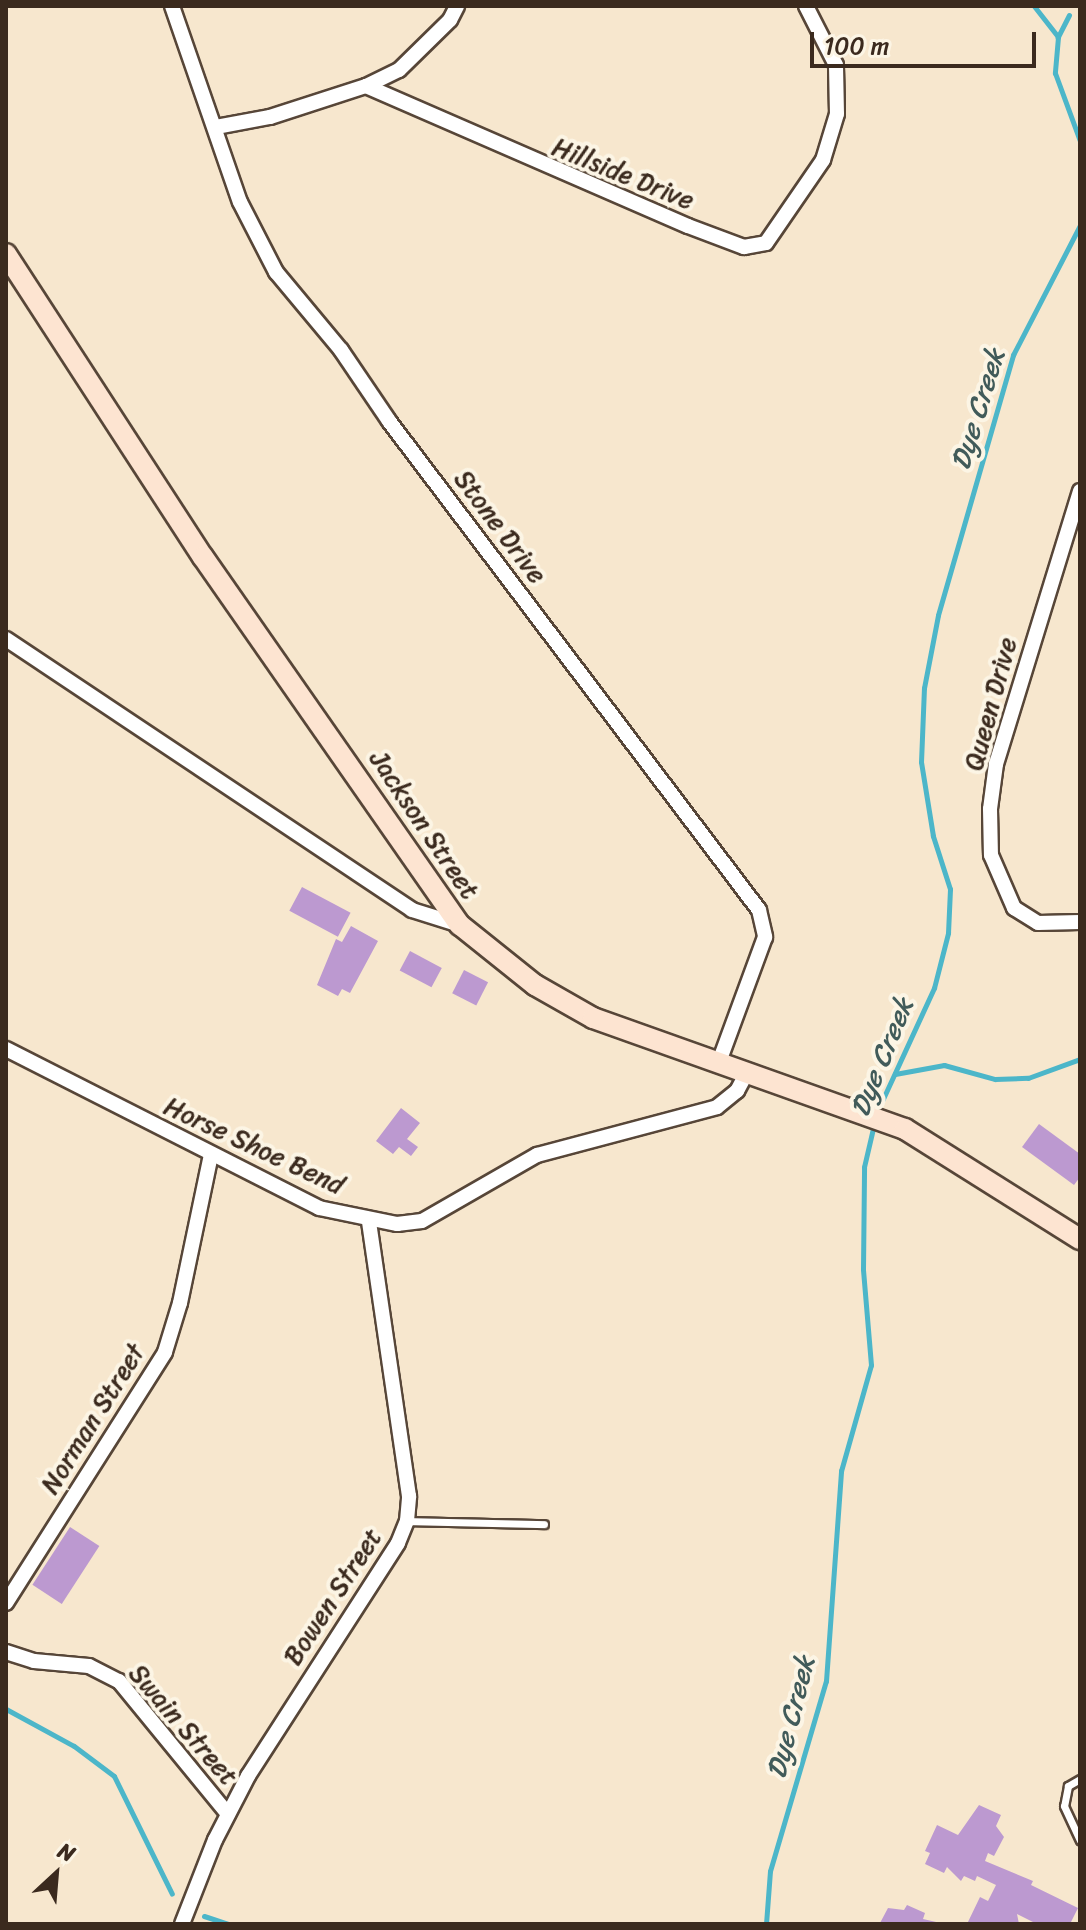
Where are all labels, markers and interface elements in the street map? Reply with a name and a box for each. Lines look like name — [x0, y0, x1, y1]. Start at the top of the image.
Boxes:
scale bar — [814, 16, 1040, 66]
text: 100 m — [824, 25, 889, 67]
street label: Hillside Drive — [548, 131, 698, 217]
water label: Dye Creek — [944, 344, 1012, 474]
street label: Stone Drive — [447, 464, 553, 590]
street label: Queen Drive — [958, 634, 1024, 774]
street label: Jackson Street — [363, 745, 485, 905]
water label: Dye Creek — [843, 993, 921, 1121]
street label: Horse Shoe Bend — [159, 1091, 349, 1201]
street label: Norman Street — [34, 1338, 152, 1500]
street label: Bowen Street — [277, 1523, 389, 1671]
water label: Dye Creek — [760, 1652, 822, 1782]
street label: Swain Street — [122, 1658, 244, 1792]
text: N — [51, 1831, 82, 1873]
north arrow — [16, 1834, 96, 1914]

